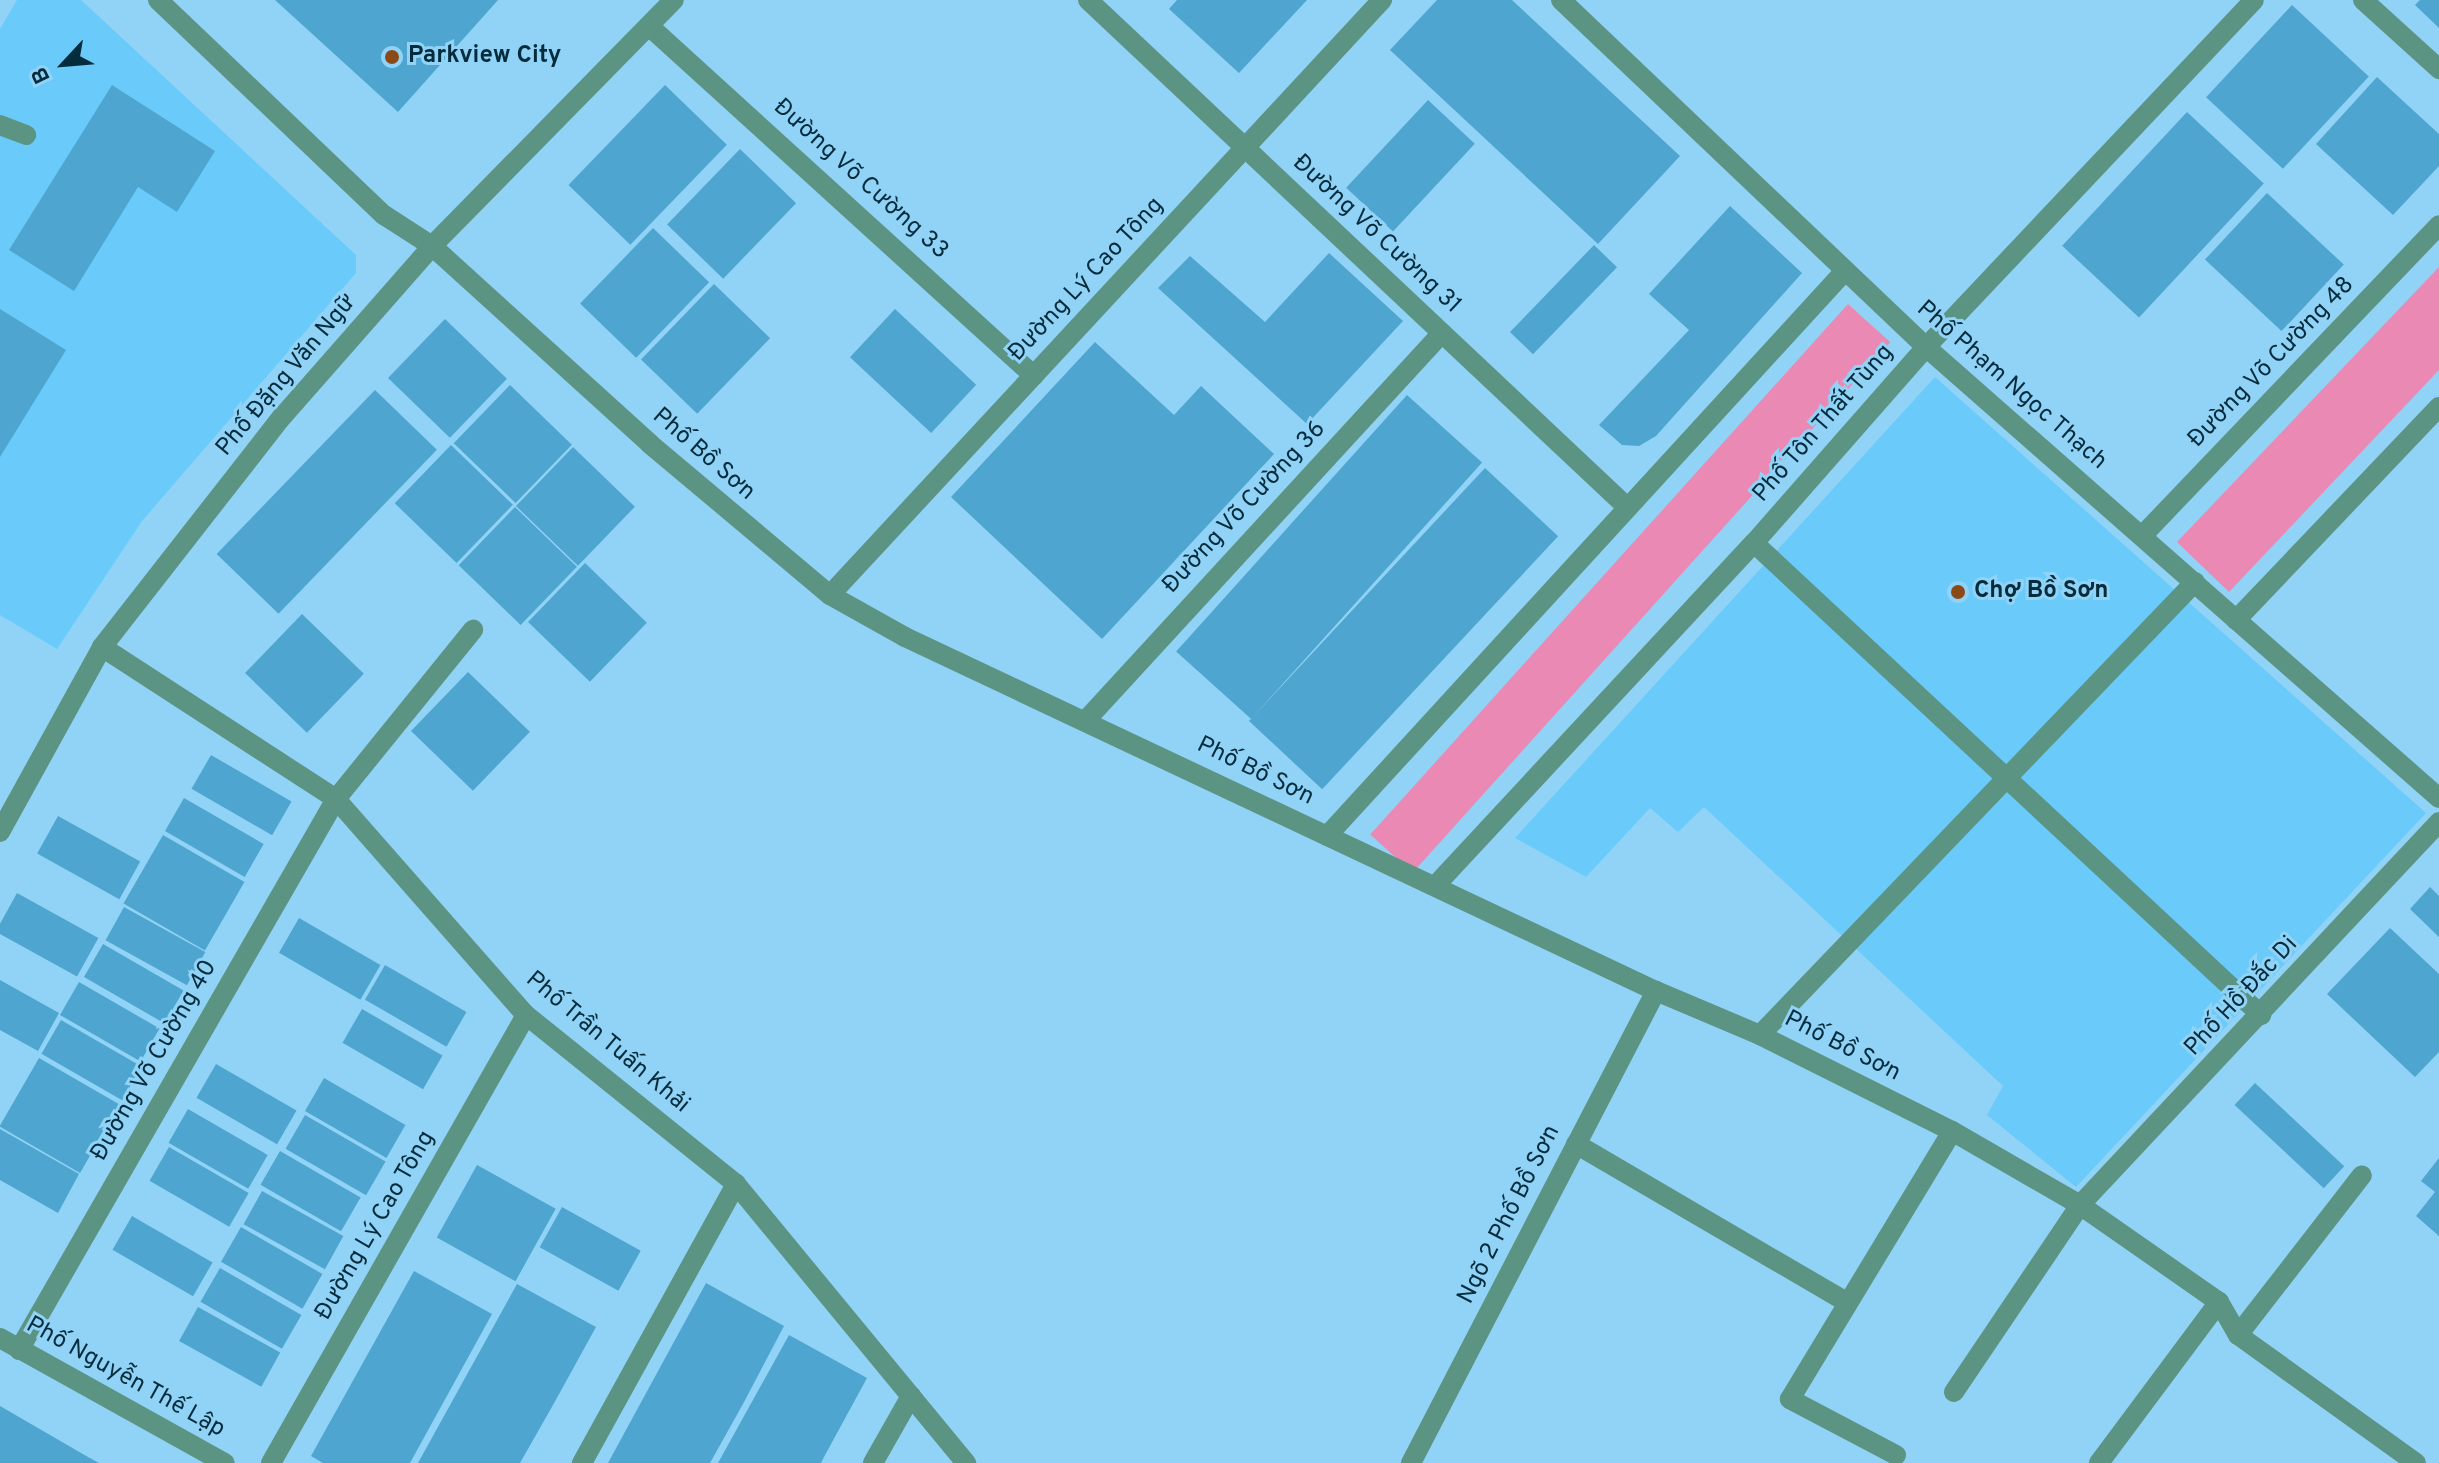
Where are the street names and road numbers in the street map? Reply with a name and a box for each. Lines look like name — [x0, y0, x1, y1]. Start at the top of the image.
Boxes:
street label: Đường Võ Cường 33 — [766, 93, 954, 267]
street label: Đường Võ Cường 31 — [1285, 149, 1467, 321]
street label: Đường Lý Cao Tông — [1003, 192, 1171, 368]
street label: Đường Võ Cường 48 — [2183, 271, 2361, 455]
street label: Phố Đặng Văn Ngữ — [211, 289, 363, 463]
street label: Phố Phạm Ngọc Thạch — [1910, 295, 2112, 477]
street label: Phố Tôn Thất Tùng — [1747, 338, 1901, 510]
street label: Phố Bồ Sơn — [646, 403, 760, 507]
street label: Đường Võ Cường 36 — [1157, 415, 1333, 601]
street label: Phố Bồ Sơn — [1192, 731, 1318, 813]
street label: Phố Hồ Đắc Di — [2179, 931, 2305, 1063]
street label: Đường Võ Cường 40 — [85, 955, 225, 1167]
street label: Phố Trần Tuấn Khải — [518, 965, 696, 1121]
street label: Phố Bồ Sơn — [1779, 1005, 1905, 1089]
street label: Ngõ 2 Phố Bồ Sơn — [1453, 1121, 1567, 1309]
street label: Đường Lý Cao Tông — [310, 1126, 442, 1326]
street label: Phố Nguyễn Thế Lập — [20, 1311, 230, 1445]

